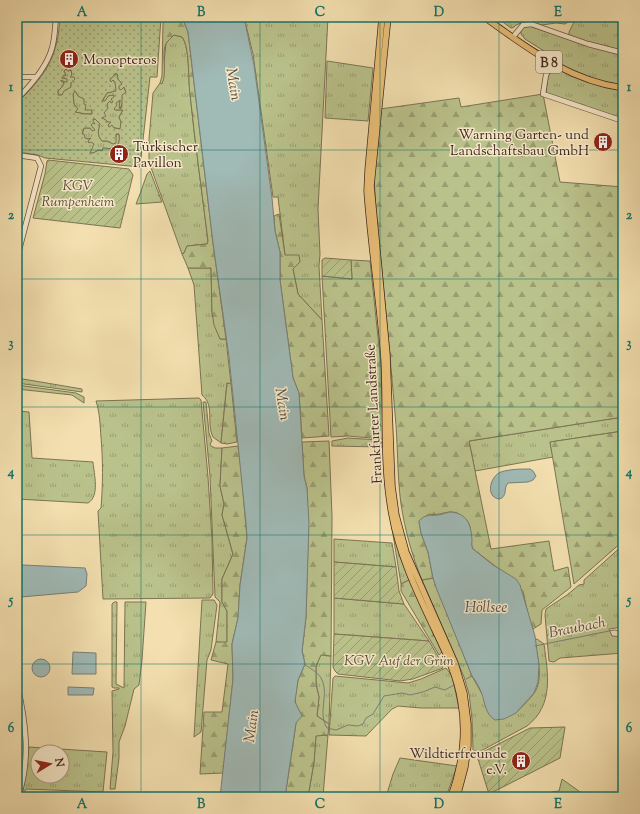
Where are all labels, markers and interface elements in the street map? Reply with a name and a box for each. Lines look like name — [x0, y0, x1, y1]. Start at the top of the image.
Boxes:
text: A — [77, 4, 88, 22]
text: B — [197, 4, 206, 22]
text: C — [315, 4, 325, 22]
text: D — [434, 4, 444, 22]
text: E — [554, 4, 562, 22]
building icon: Monopteros — [58, 48, 80, 70]
place label: Monopteros — [83, 51, 156, 71]
road number: B 8 — [536, 51, 562, 73]
water label: Main — [220, 66, 245, 102]
text: 1 — [9, 79, 14, 97]
text: 1 — [627, 79, 632, 97]
place label: Warning Garten- und Landschaftsbau GmbH — [450, 126, 589, 162]
building icon: Warning Garten- und Landschaftsbau GmbH — [592, 131, 614, 153]
place label: Türkischer Pavillon — [133, 138, 199, 174]
building icon: Türkischer Pavillon — [108, 143, 130, 165]
park label: KGV Rumpenheim — [41, 177, 115, 213]
text: 2 — [8, 207, 15, 225]
text: 2 — [626, 207, 633, 225]
text: 3 — [8, 335, 14, 353]
text: 3 — [626, 335, 632, 353]
street label: Frankfurter Landstraße — [361, 344, 389, 484]
water label: Main — [269, 386, 294, 422]
text: 4 — [7, 464, 15, 482]
text: 4 — [625, 464, 633, 482]
text: 5 — [8, 592, 14, 610]
text: 5 — [626, 592, 632, 610]
water label: Höllsee — [465, 598, 507, 619]
water label: Braubach — [547, 613, 608, 644]
park label: KGV Auf der Grün — [344, 652, 455, 672]
water label: Main — [240, 708, 265, 744]
text: 6 — [8, 720, 15, 738]
text: 6 — [626, 720, 633, 738]
north arrow — [30, 744, 70, 784]
place label: Wildtierfreunde e.V. — [409, 745, 507, 781]
building icon: Wildtierfreunde e.V. — [510, 750, 532, 772]
text: N — [50, 756, 68, 768]
text: A — [77, 796, 88, 814]
text: B — [197, 796, 206, 814]
text: C — [315, 796, 325, 814]
text: D — [434, 796, 444, 814]
text: E — [554, 796, 562, 814]

